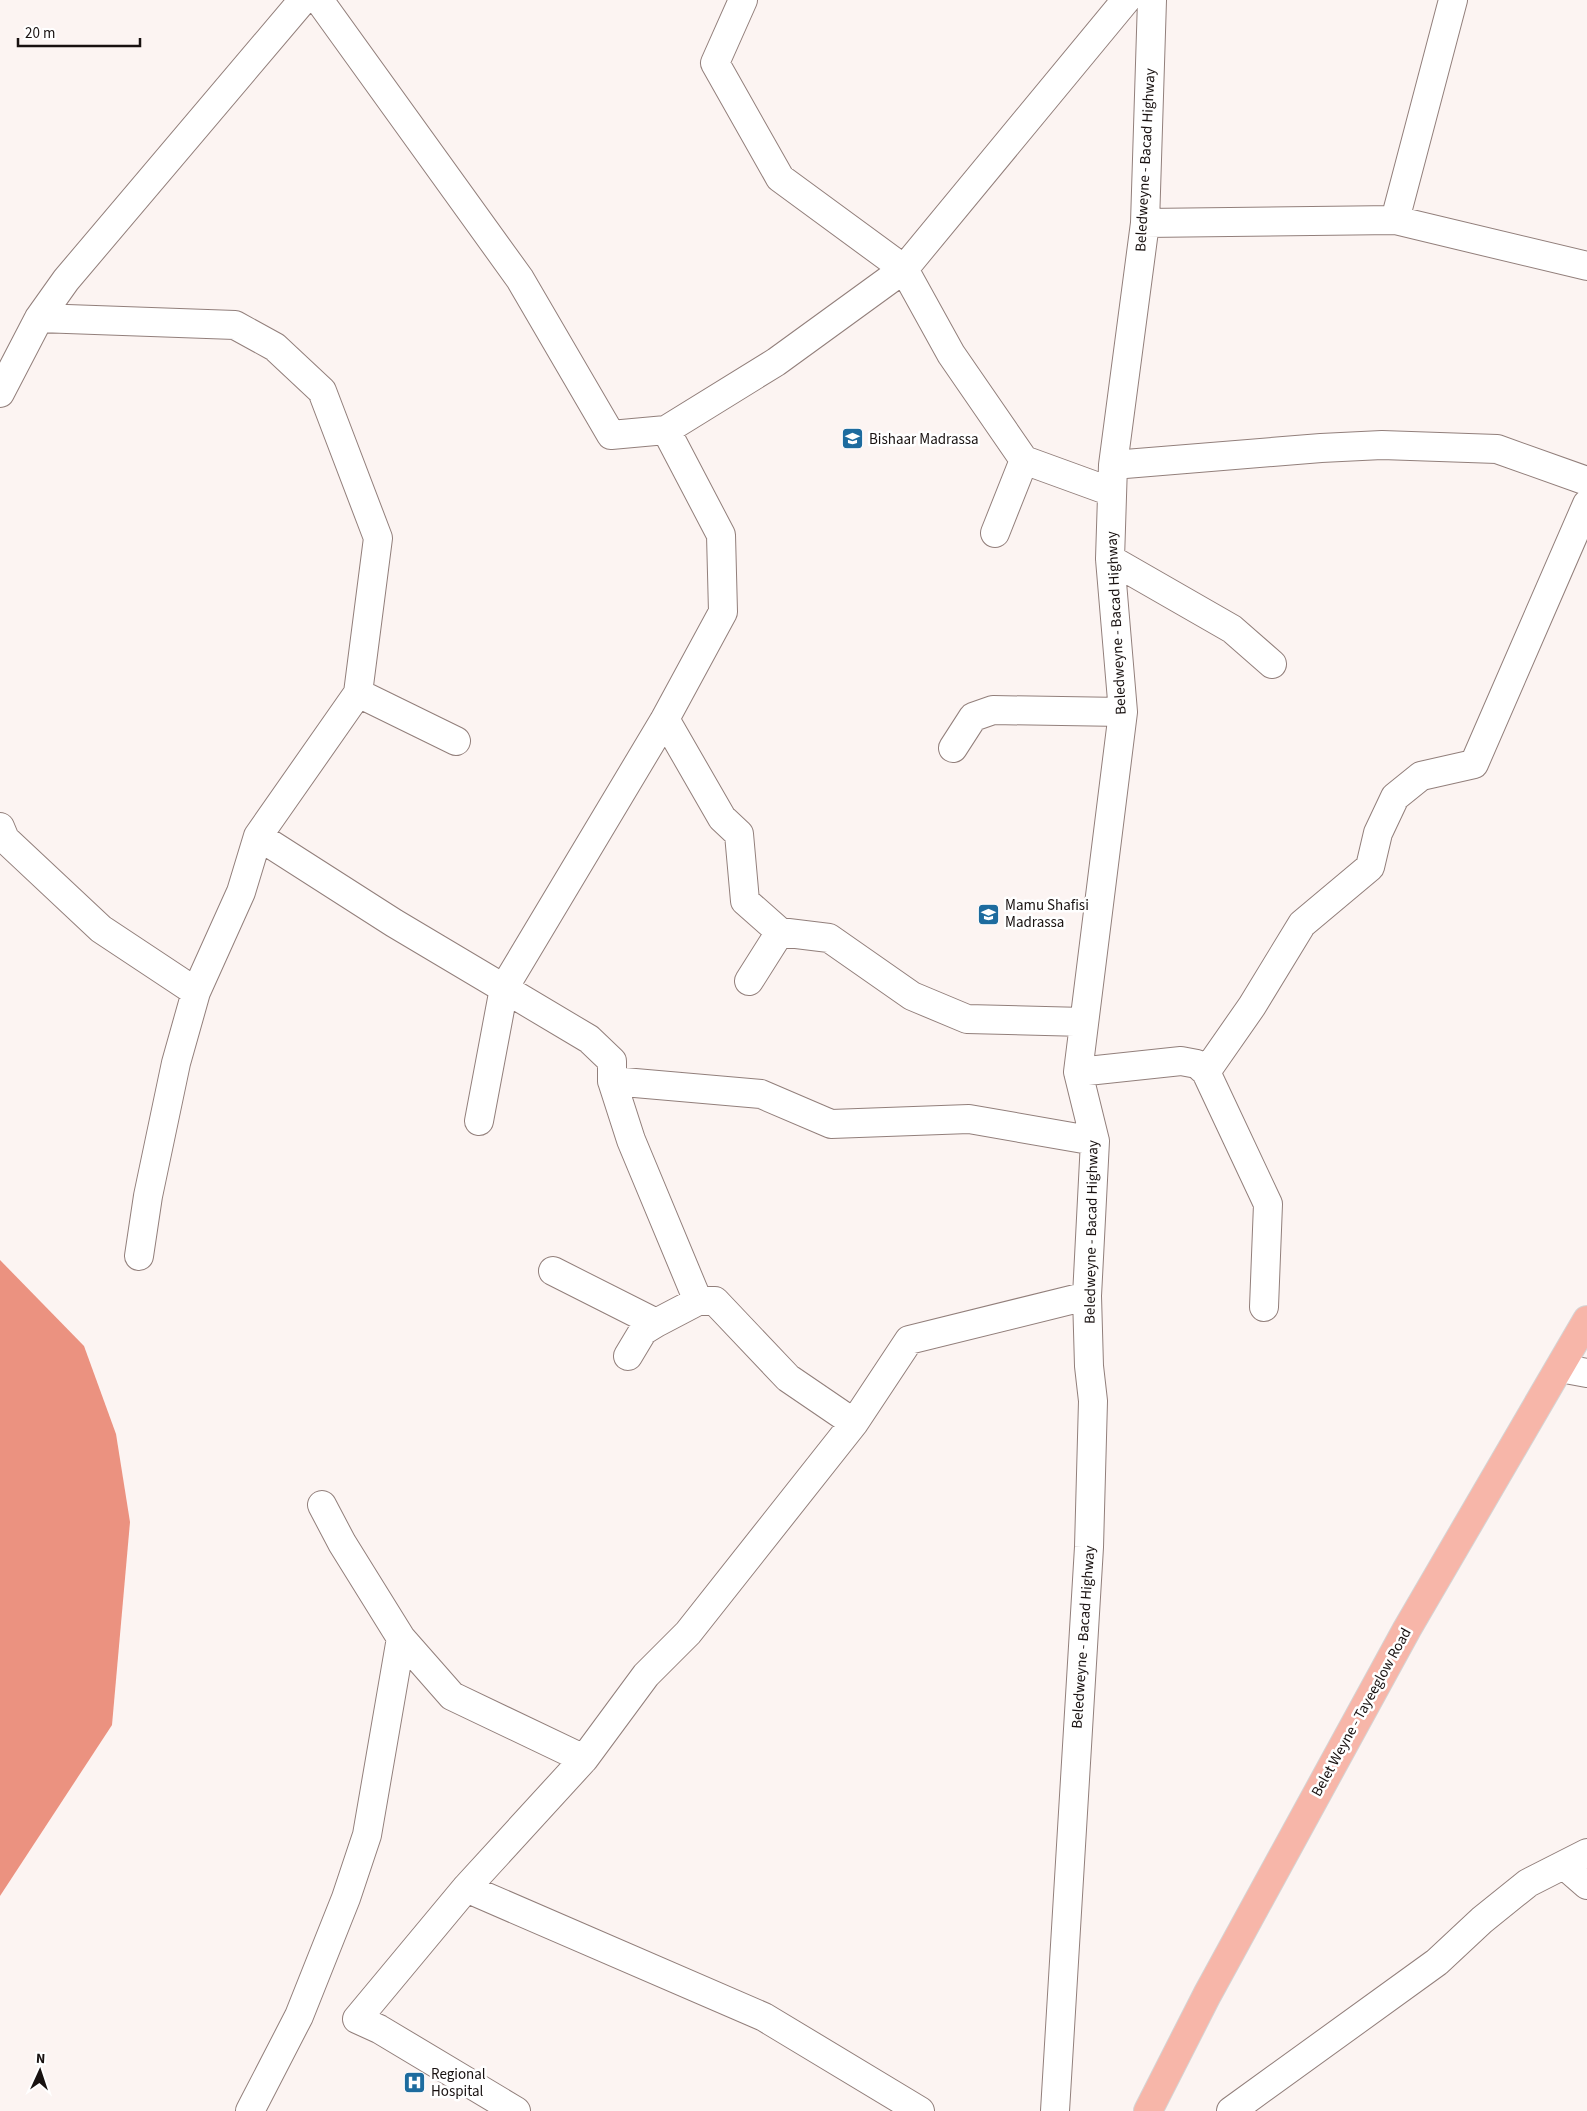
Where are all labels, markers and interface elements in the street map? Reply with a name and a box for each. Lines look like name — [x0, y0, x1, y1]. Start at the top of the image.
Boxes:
scale bar — [18, 15, 140, 47]
text: 20 m — [25, 23, 55, 44]
street label: Beledweyne - Bacad Highway — [1130, 68, 1161, 252]
school or university icon: Bishaar Madrassa — [841, 427, 865, 451]
place label: Bishaar Madrassa — [869, 429, 979, 450]
street label: Beledweyne - Bacad Highway — [1101, 531, 1132, 715]
place label: Mamu Shafisi Madrassa — [1005, 895, 1089, 933]
school or university icon: Mamu Shafisi Madrassa — [977, 902, 1001, 926]
street label: Beledweyne - Bacad Highway — [1079, 1140, 1104, 1324]
street label: Beledweyne - Bacad Highway — [1067, 1545, 1100, 1729]
street label: Belet Weyne - Tayeeglow Road — [1306, 1624, 1417, 1800]
north arrow — [15, 2046, 65, 2096]
text: N — [35, 2049, 46, 2069]
place label: Regional Hospital — [431, 2064, 486, 2102]
hospital icon: Regional Hospital — [403, 2071, 427, 2095]

